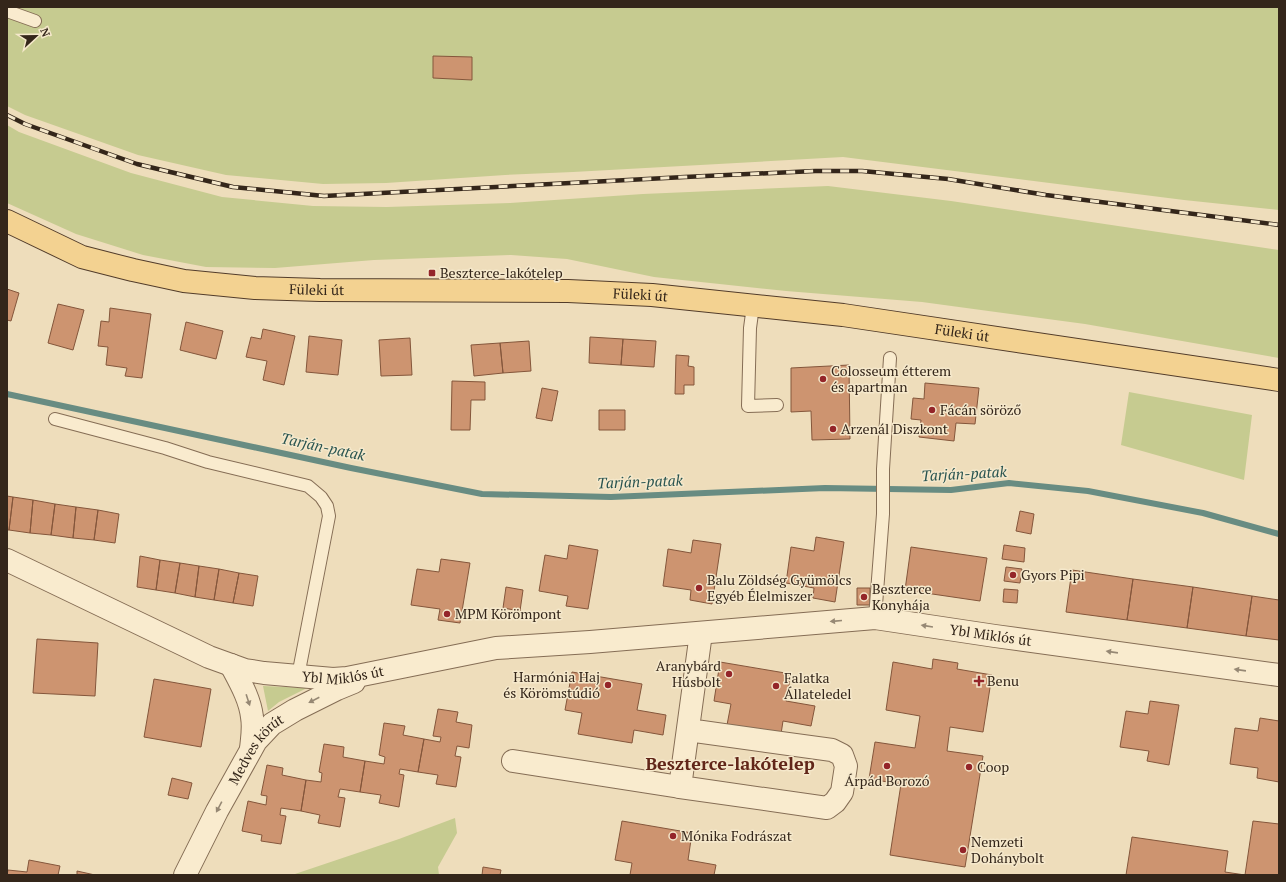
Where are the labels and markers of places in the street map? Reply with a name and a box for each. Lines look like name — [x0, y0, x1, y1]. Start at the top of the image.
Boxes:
place label: Beszterce-lakótelep — [440, 263, 563, 282]
marker: Beszterce-lakótelep — [427, 268, 437, 278]
place label: Colosseum étterem és apartman — [831, 361, 951, 396]
marker: Colosseum étterem és apartman — [818, 374, 828, 384]
place label: Fácán söröző — [940, 400, 1021, 419]
marker: Fácán söröző — [927, 405, 937, 415]
place label: Arzenál Diszkont — [841, 419, 949, 438]
marker: Arzenál Diszkont — [828, 424, 838, 434]
place label: Gyors Pipi — [1021, 565, 1085, 584]
place label: Balu Zöldség Gyümölcs Egyéb Élelmiszer — [707, 570, 852, 605]
marker: Gyors Pipi — [1008, 570, 1018, 580]
place label: Beszterce Konyhája — [872, 579, 931, 614]
marker: Balu Zöldség Gyümölcs Egyéb Élelmiszer — [694, 583, 704, 593]
marker: Beszterce Konyhája — [859, 592, 869, 602]
place label: MPM Körömpont — [455, 604, 562, 623]
marker: MPM Körömpont — [442, 609, 452, 619]
place label: Aranybárd Húsbolt — [656, 656, 722, 691]
place label: Harmónia Haj és Körömstúdió — [503, 667, 600, 702]
place label: Falatka Állateledel — [784, 668, 852, 703]
marker: Aranybárd Húsbolt — [724, 669, 734, 679]
place label: Benu — [987, 671, 1019, 690]
marker: Benu — [974, 676, 984, 686]
marker: Harmónia Haj és Körömstúdió — [603, 680, 613, 690]
marker: Falatka Állateledel — [771, 681, 781, 691]
place label: Coop — [977, 757, 1009, 776]
marker: Árpád Borozó — [882, 761, 892, 771]
marker: Coop — [964, 762, 974, 772]
place label: Árpád Borozó — [845, 771, 930, 790]
place label: Mónika Fodrászat — [681, 826, 793, 845]
marker: Mónika Fodrászat — [668, 831, 678, 841]
place label: Nemzeti Dohánybolt — [971, 832, 1045, 867]
marker: Nemzeti Dohánybolt — [958, 845, 968, 855]

